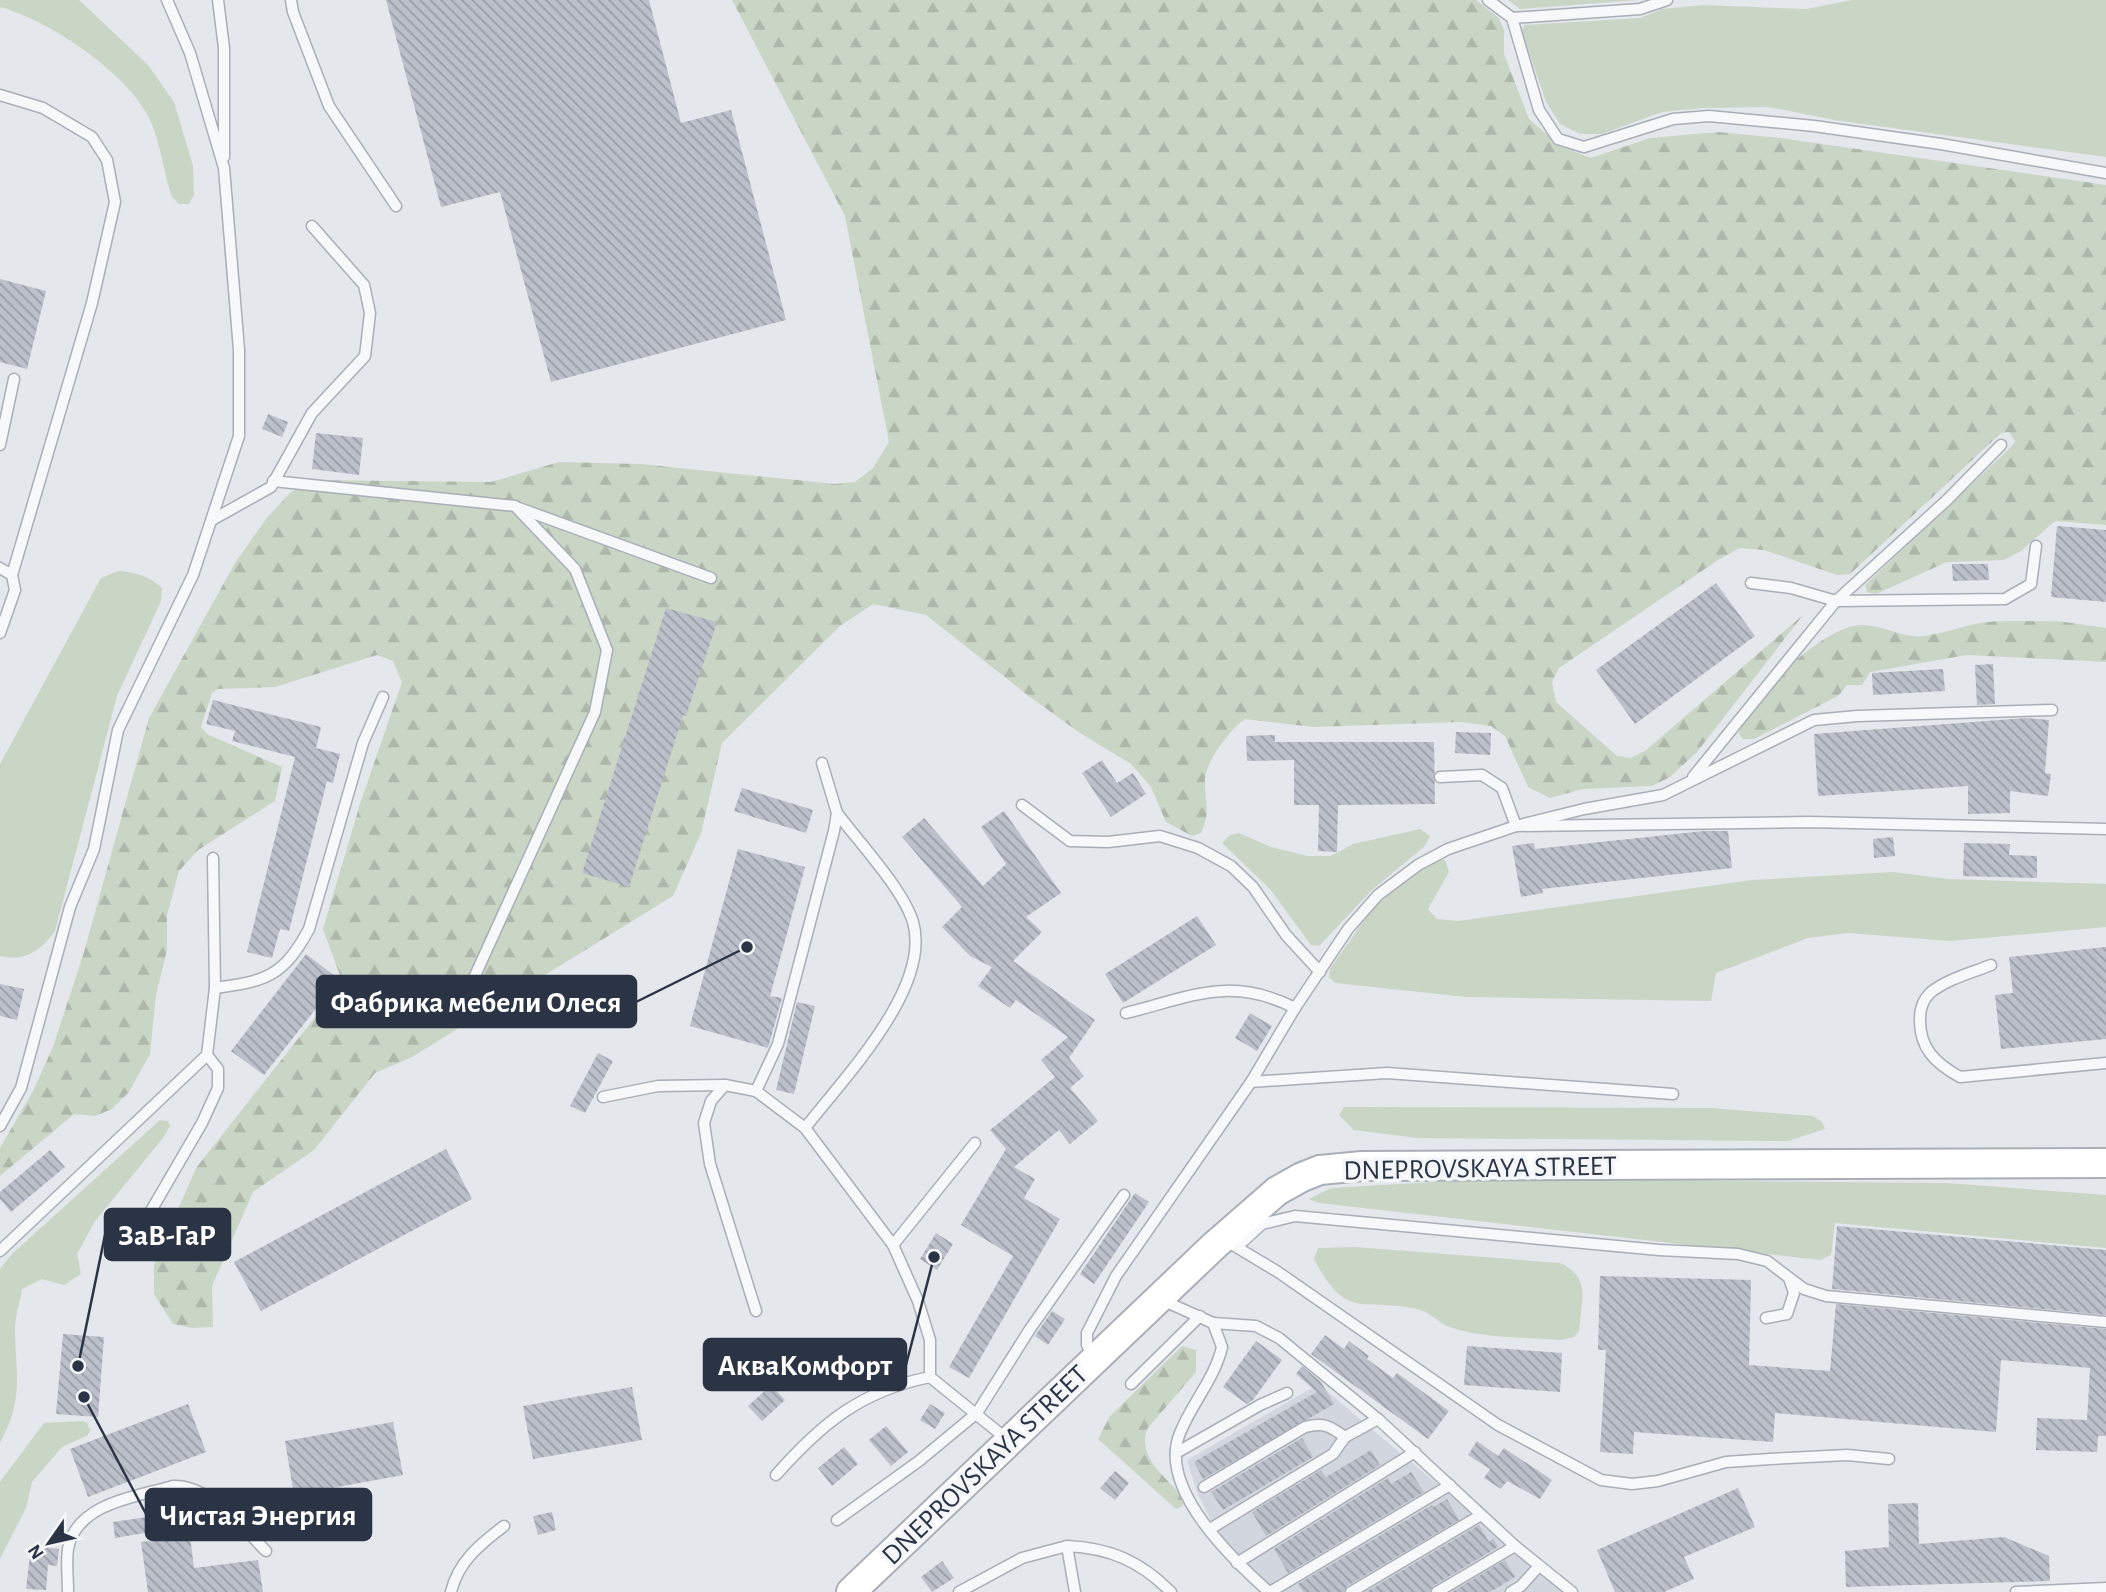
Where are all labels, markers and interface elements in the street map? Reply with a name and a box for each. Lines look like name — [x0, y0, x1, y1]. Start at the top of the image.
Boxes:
callout: Фабрика мебели Олеся — [317, 976, 636, 1027]
text: Фабрика мебели Олеся — [330, 988, 622, 1018]
street label: DNEPROVSKAYA STREET — [1343, 1153, 1617, 1185]
callout: ЗаВ-ГаР — [105, 1209, 230, 1260]
text: ЗаВ-ГаР — [118, 1221, 216, 1251]
callout: АкваКомфорт — [704, 1339, 906, 1390]
text: АкваКомфорт — [718, 1351, 892, 1381]
street label: DNEPROVSKAYA STREET — [877, 1360, 1094, 1571]
callout: Чистая Энергия — [146, 1489, 371, 1540]
text: Чистая Энергия — [159, 1501, 357, 1531]
north arrow — [14, 1508, 84, 1578]
text: N — [25, 1541, 48, 1562]

